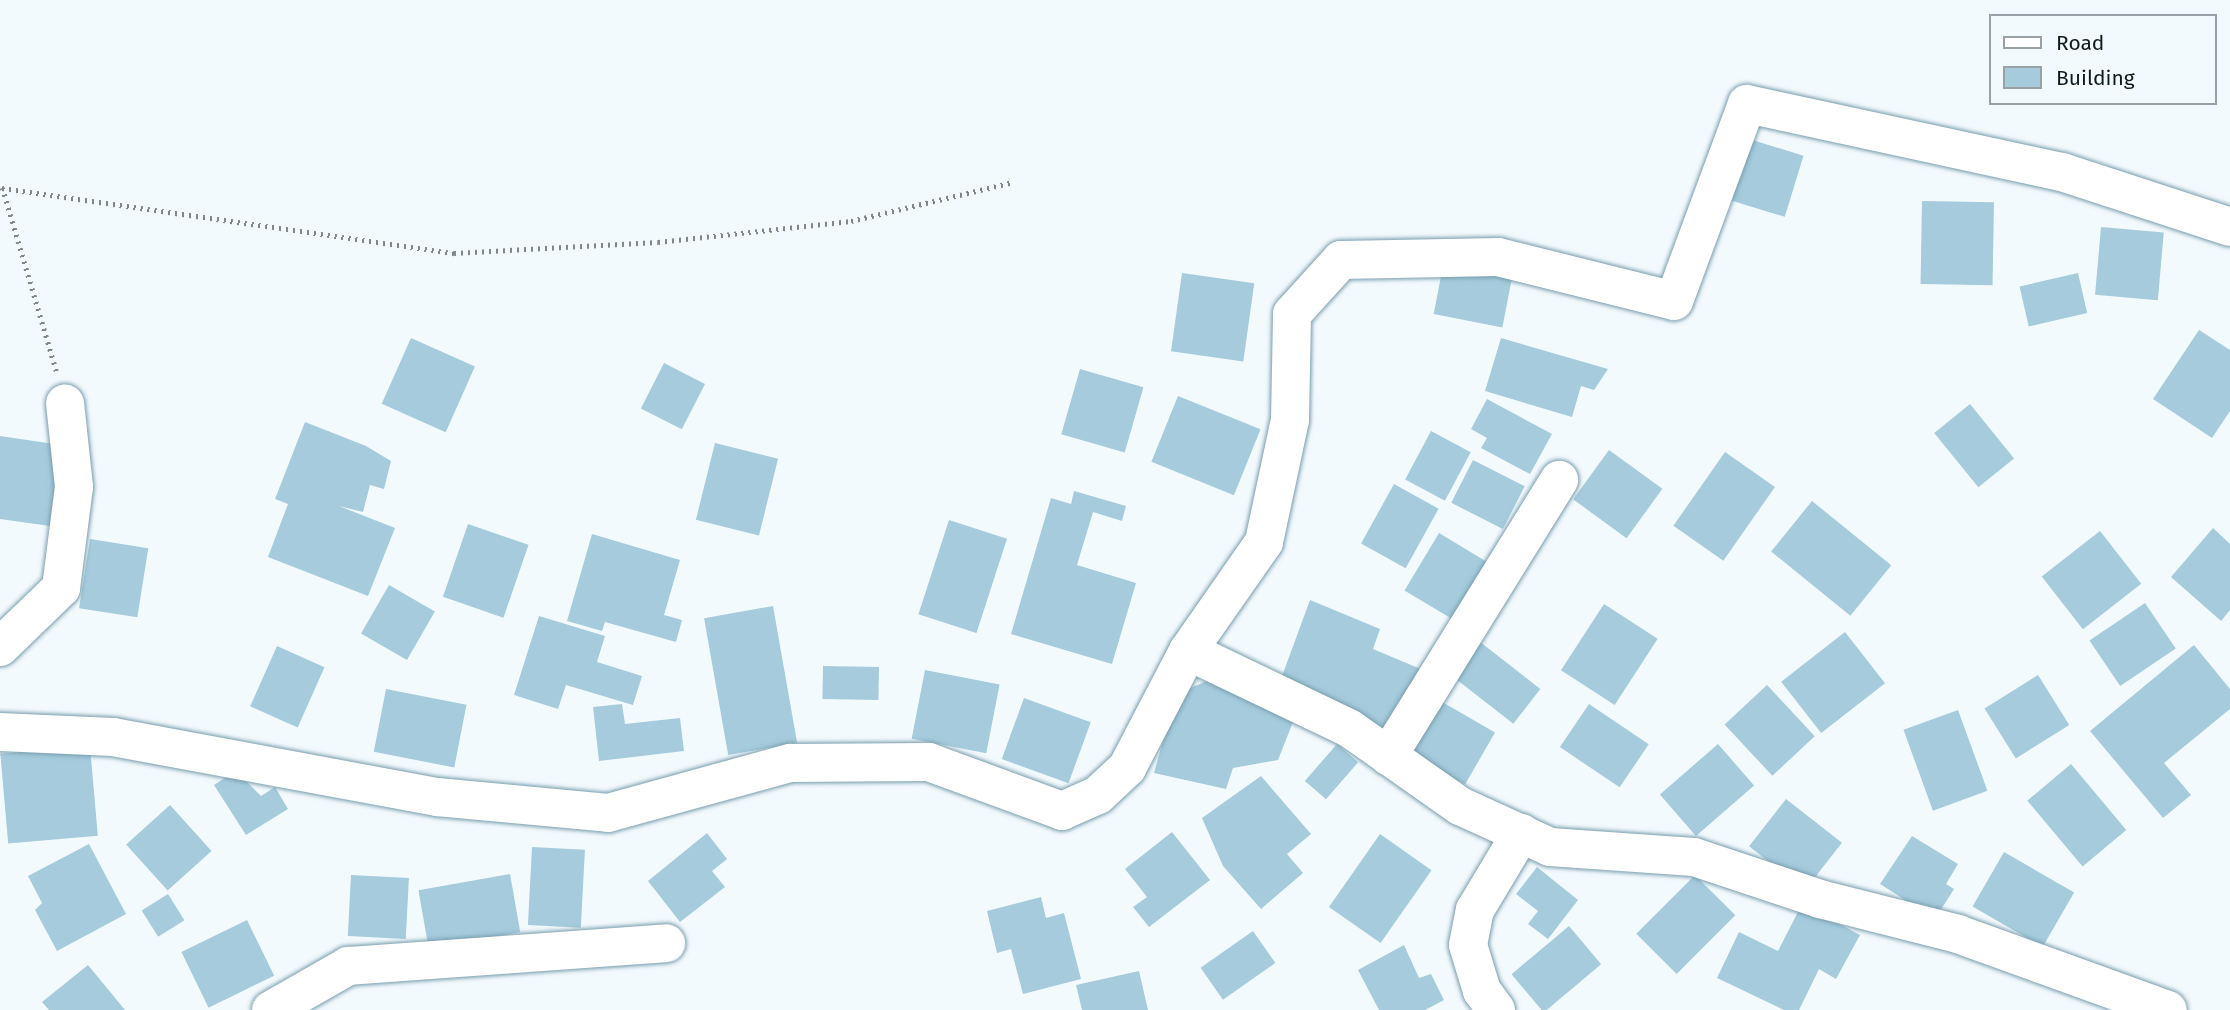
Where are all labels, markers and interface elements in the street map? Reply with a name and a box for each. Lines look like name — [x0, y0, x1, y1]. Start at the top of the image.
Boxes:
legend — [1988, 14, 2216, 105]
text: Road — [2056, 30, 2104, 56]
text: Building — [2056, 65, 2135, 91]

